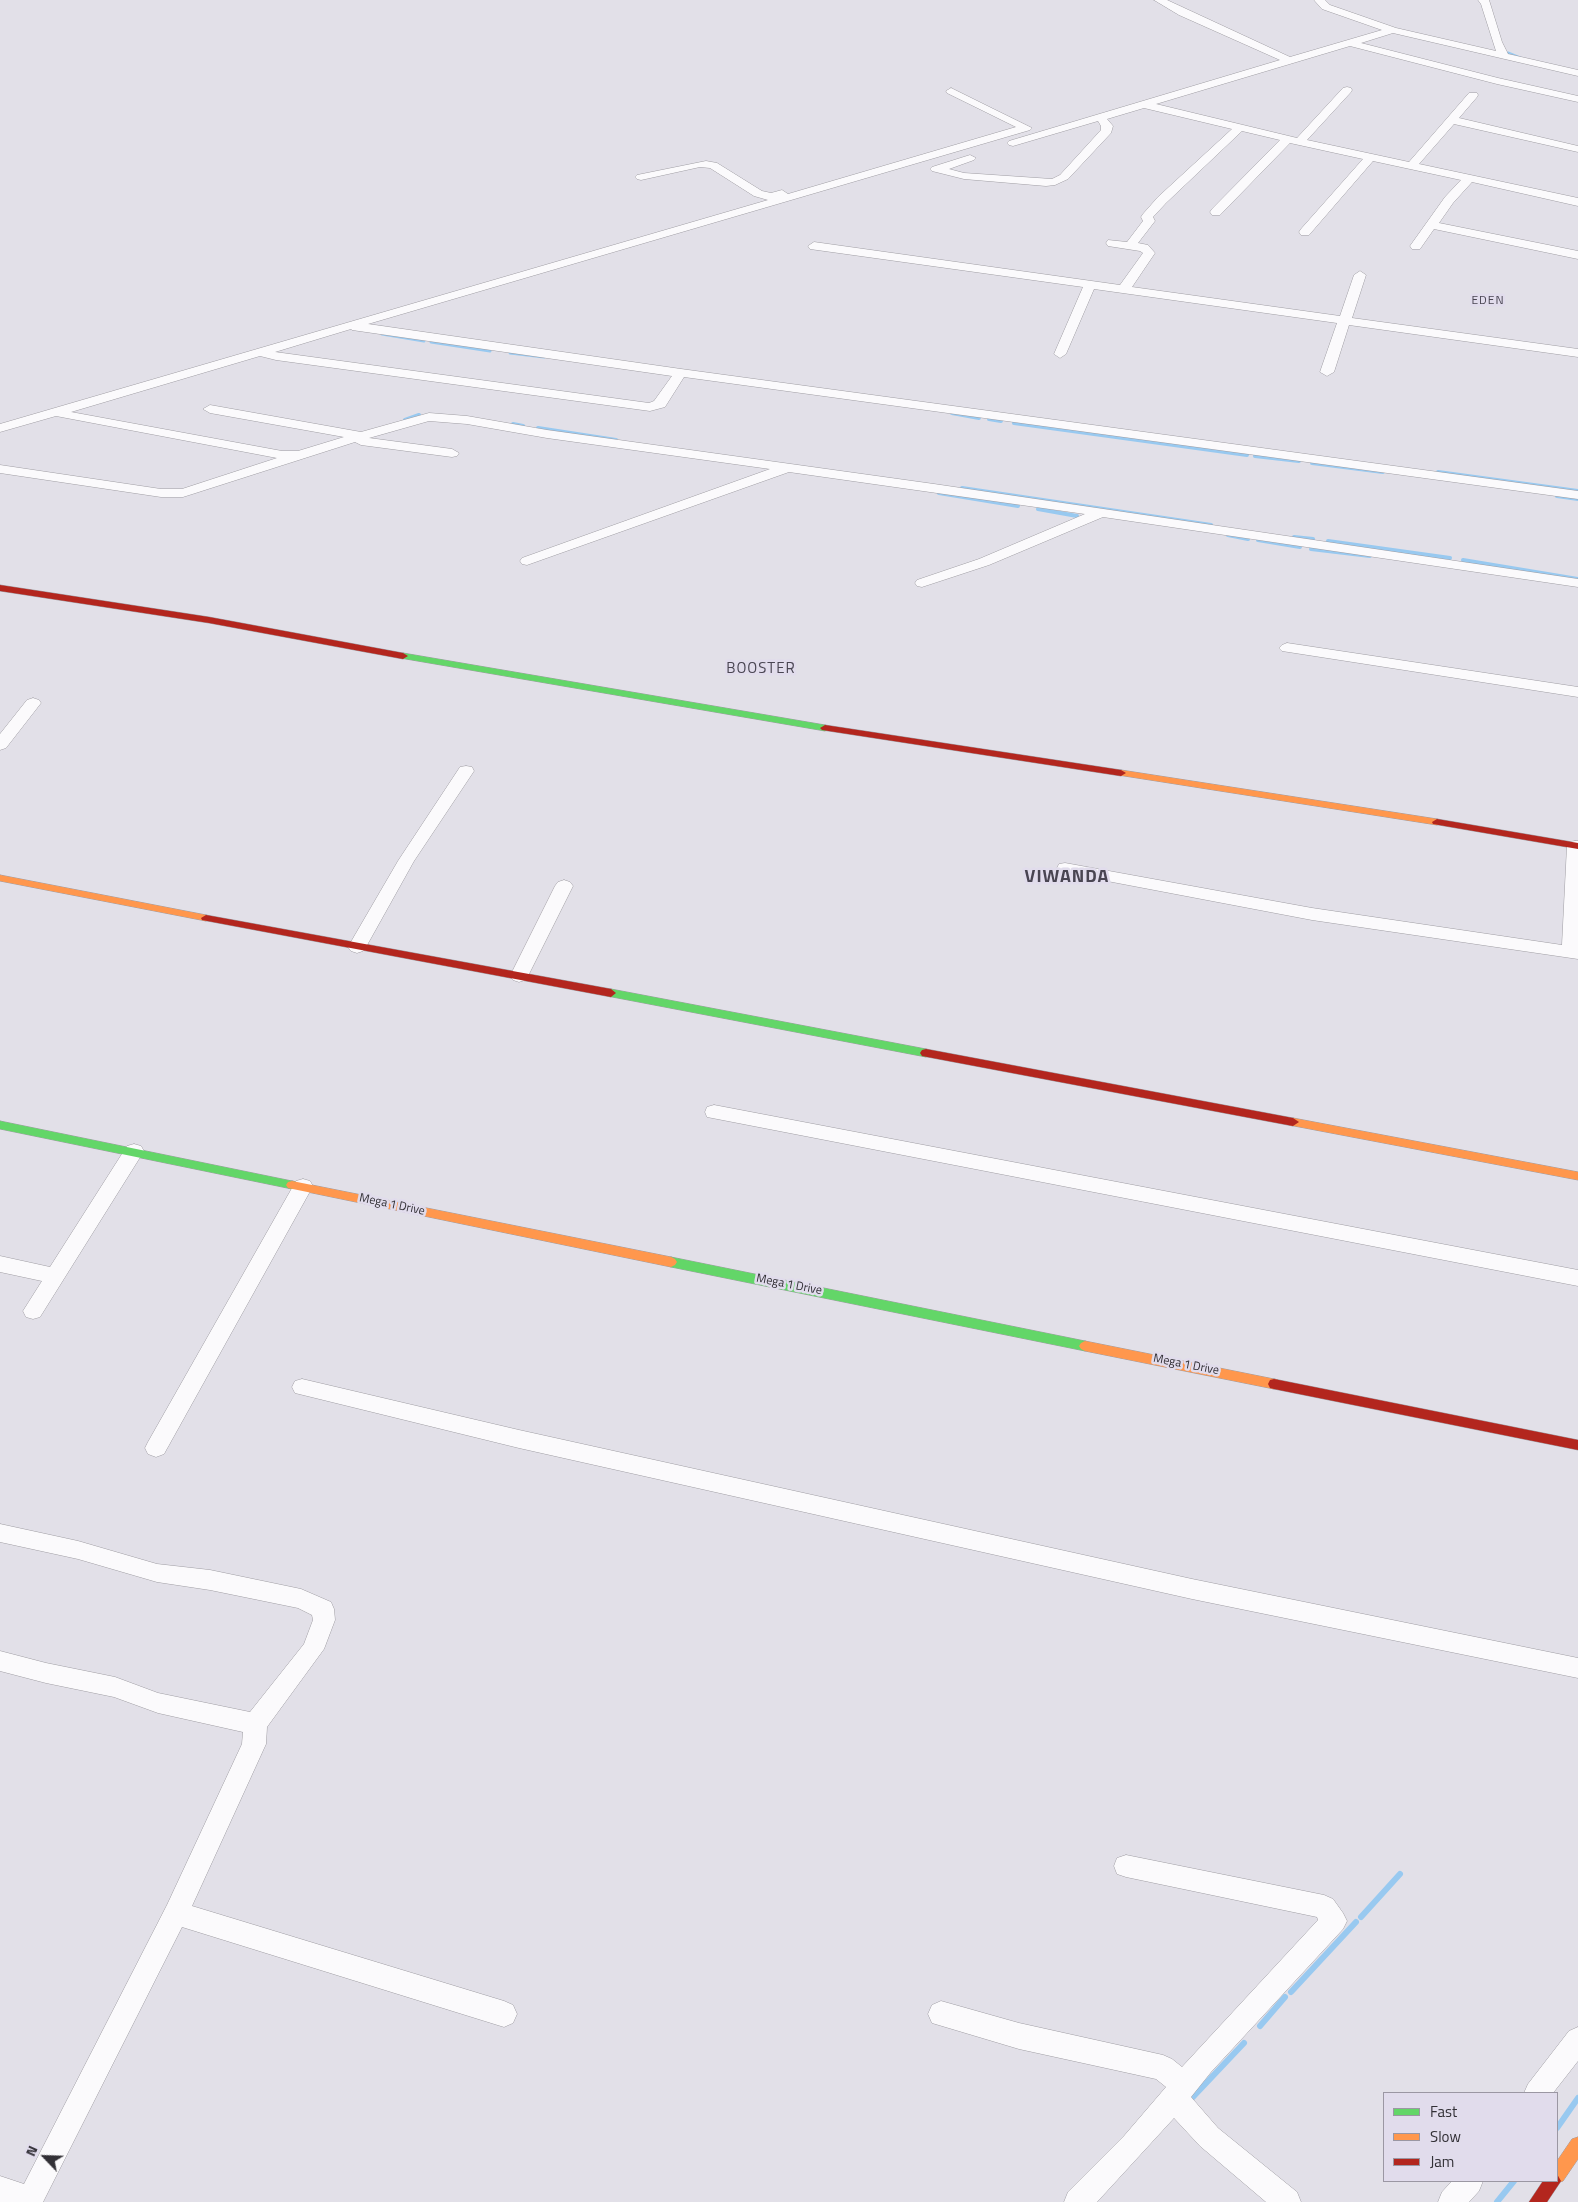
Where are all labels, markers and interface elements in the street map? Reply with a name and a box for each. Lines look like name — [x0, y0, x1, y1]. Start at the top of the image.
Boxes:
district label: EDEN — [1471, 294, 1505, 308]
district label: BOOSTER — [725, 660, 797, 678]
district label: VIWANDA — [1024, 867, 1110, 889]
street label: Mega 1 Drive — [358, 1191, 426, 1219]
street label: Mega 1 Drive — [755, 1272, 823, 1298]
street label: Mega 1 Drive — [1152, 1352, 1220, 1378]
legend — [1383, 2092, 1558, 2182]
text: Fast — [1430, 2100, 1457, 2123]
text: Slow — [1430, 2125, 1461, 2148]
north arrow — [20, 2132, 70, 2182]
text: N — [19, 2142, 42, 2159]
text: Jam — [1430, 2150, 1454, 2173]

